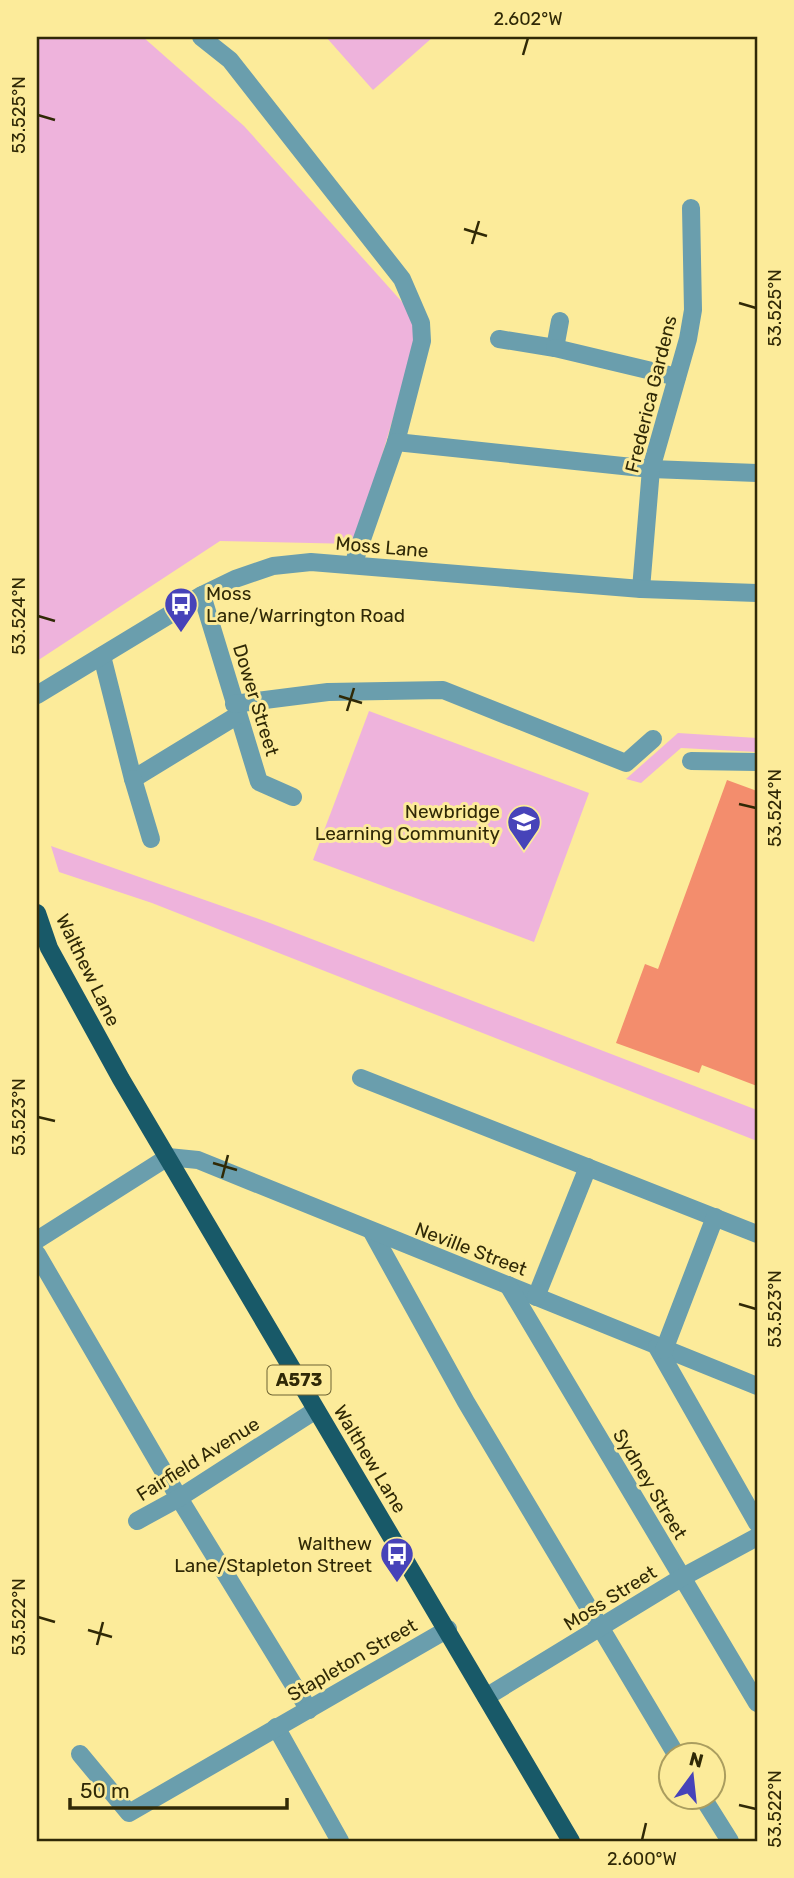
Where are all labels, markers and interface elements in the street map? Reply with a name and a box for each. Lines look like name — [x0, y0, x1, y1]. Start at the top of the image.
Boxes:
text: 2.602°W — [493, 8, 563, 30]
text: 53.525°N — [8, 76, 30, 154]
text: 53.525°N — [764, 269, 786, 347]
street label: Frederica Gardens — [620, 313, 682, 475]
street label: Moss Lane — [334, 531, 430, 563]
text: 53.524°N — [8, 577, 30, 655]
place label: Moss Lane/Warrington Road — [206, 582, 405, 627]
bus stop icon: Moss Lane/Warrington Road — [162, 585, 200, 634]
street label: Dower Street — [228, 641, 284, 759]
text: 53.524°N — [764, 769, 786, 847]
place label: Newbridge Learning Community — [315, 800, 500, 845]
school or university icon: Newbridge Learning Community — [505, 803, 543, 852]
street label: Walthew Lane — [51, 910, 125, 1030]
text: 53.523°N — [8, 1078, 30, 1156]
street label: Neville Street — [412, 1217, 531, 1281]
text: 53.523°N — [764, 1270, 786, 1348]
road number: A573 — [268, 1366, 330, 1394]
street label: Walthew Lane — [329, 1401, 411, 1517]
street label: Fairfield Avenue — [132, 1412, 264, 1506]
street label: Sydney Street — [608, 1425, 692, 1544]
place label: Walthew Lane/Stapleton Street — [174, 1532, 373, 1577]
bus stop icon: Walthew Lane/Stapleton Street — [378, 1535, 416, 1584]
street label: Moss Street — [559, 1560, 661, 1636]
text: 53.522°N — [8, 1578, 30, 1656]
street label: Stapleton Street — [283, 1613, 421, 1706]
north arrow — [658, 1742, 728, 1812]
text: N — [687, 1747, 706, 1773]
scale bar — [70, 1766, 287, 1810]
text: 53.522°N — [764, 1770, 786, 1848]
text: 50 m — [80, 1778, 130, 1803]
text: 2.600°W — [607, 1848, 677, 1870]

